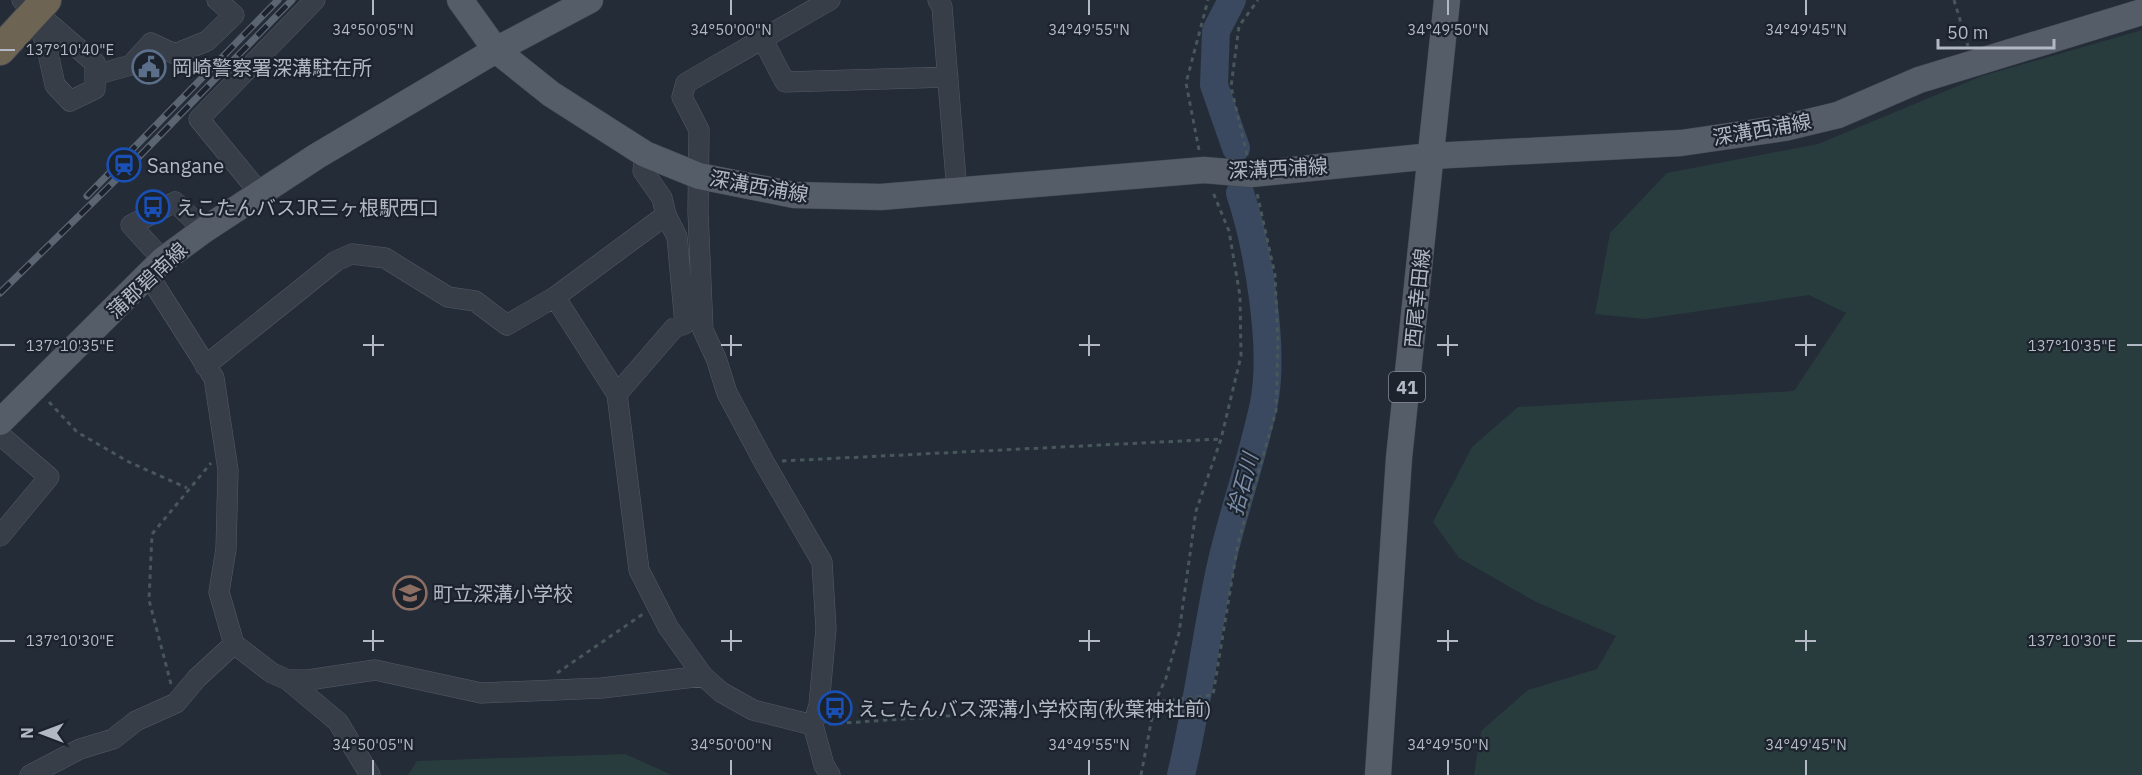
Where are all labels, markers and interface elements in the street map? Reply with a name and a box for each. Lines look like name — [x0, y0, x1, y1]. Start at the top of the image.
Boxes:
scale bar — [1938, 12, 2054, 50]
text: 34°50'05"N — [332, 20, 414, 39]
text: 34°50'00"N — [690, 20, 772, 39]
text: 34°49'55"N — [1048, 20, 1130, 39]
text: 34°49'50"N — [1407, 20, 1489, 39]
text: 34°49'45"N — [1765, 20, 1847, 39]
text: 50 m — [1947, 21, 1989, 44]
text: 137°10'40"E — [26, 40, 114, 59]
public building icon: 岡崎警察署深溝駐在所 — [131, 49, 167, 85]
place label: 岡崎警察署深溝駐在所 — [172, 54, 372, 81]
street label: 深溝西浦線 — [1710, 107, 1814, 151]
station icon: Sangane — [106, 147, 142, 183]
place label: Sangane — [147, 152, 224, 179]
street label: 深溝西浦線 — [1227, 152, 1329, 184]
street label: 深溝西浦線 — [707, 164, 811, 208]
bus stop icon: えこたんバスJR三ヶ根駅西口 — [135, 189, 171, 225]
place label: えこたんバスJR三ヶ根駅西口 — [176, 194, 439, 221]
street label: 蒲郡碧南線 — [101, 236, 193, 324]
street label: 西尾幸田線 — [1398, 247, 1436, 349]
text: 137°10'35"E — [26, 336, 114, 355]
text: 137°10'35"E — [2028, 336, 2116, 355]
road number: 41 — [1389, 372, 1425, 402]
water label: 拾石川 — [1220, 448, 1264, 518]
school or university icon: 町立深溝小学校 — [392, 575, 428, 611]
place label: 町立深溝小学校 — [433, 580, 573, 607]
text: 137°10'30"E — [26, 631, 114, 650]
text: 137°10'30"E — [2028, 631, 2116, 650]
bus stop icon: えこたんバス深溝小学校南(秋葉神社前) — [817, 690, 853, 726]
place label: えこたんバス深溝小学校南(秋葉神社前) — [858, 695, 1211, 722]
north arrow — [12, 703, 72, 763]
text: N — [17, 727, 37, 739]
text: 34°50'05"N — [332, 735, 414, 754]
text: 34°50'00"N — [690, 735, 772, 754]
text: 34°49'55"N — [1048, 735, 1130, 754]
text: 34°49'50"N — [1407, 735, 1489, 754]
text: 34°49'45"N — [1765, 735, 1847, 754]

